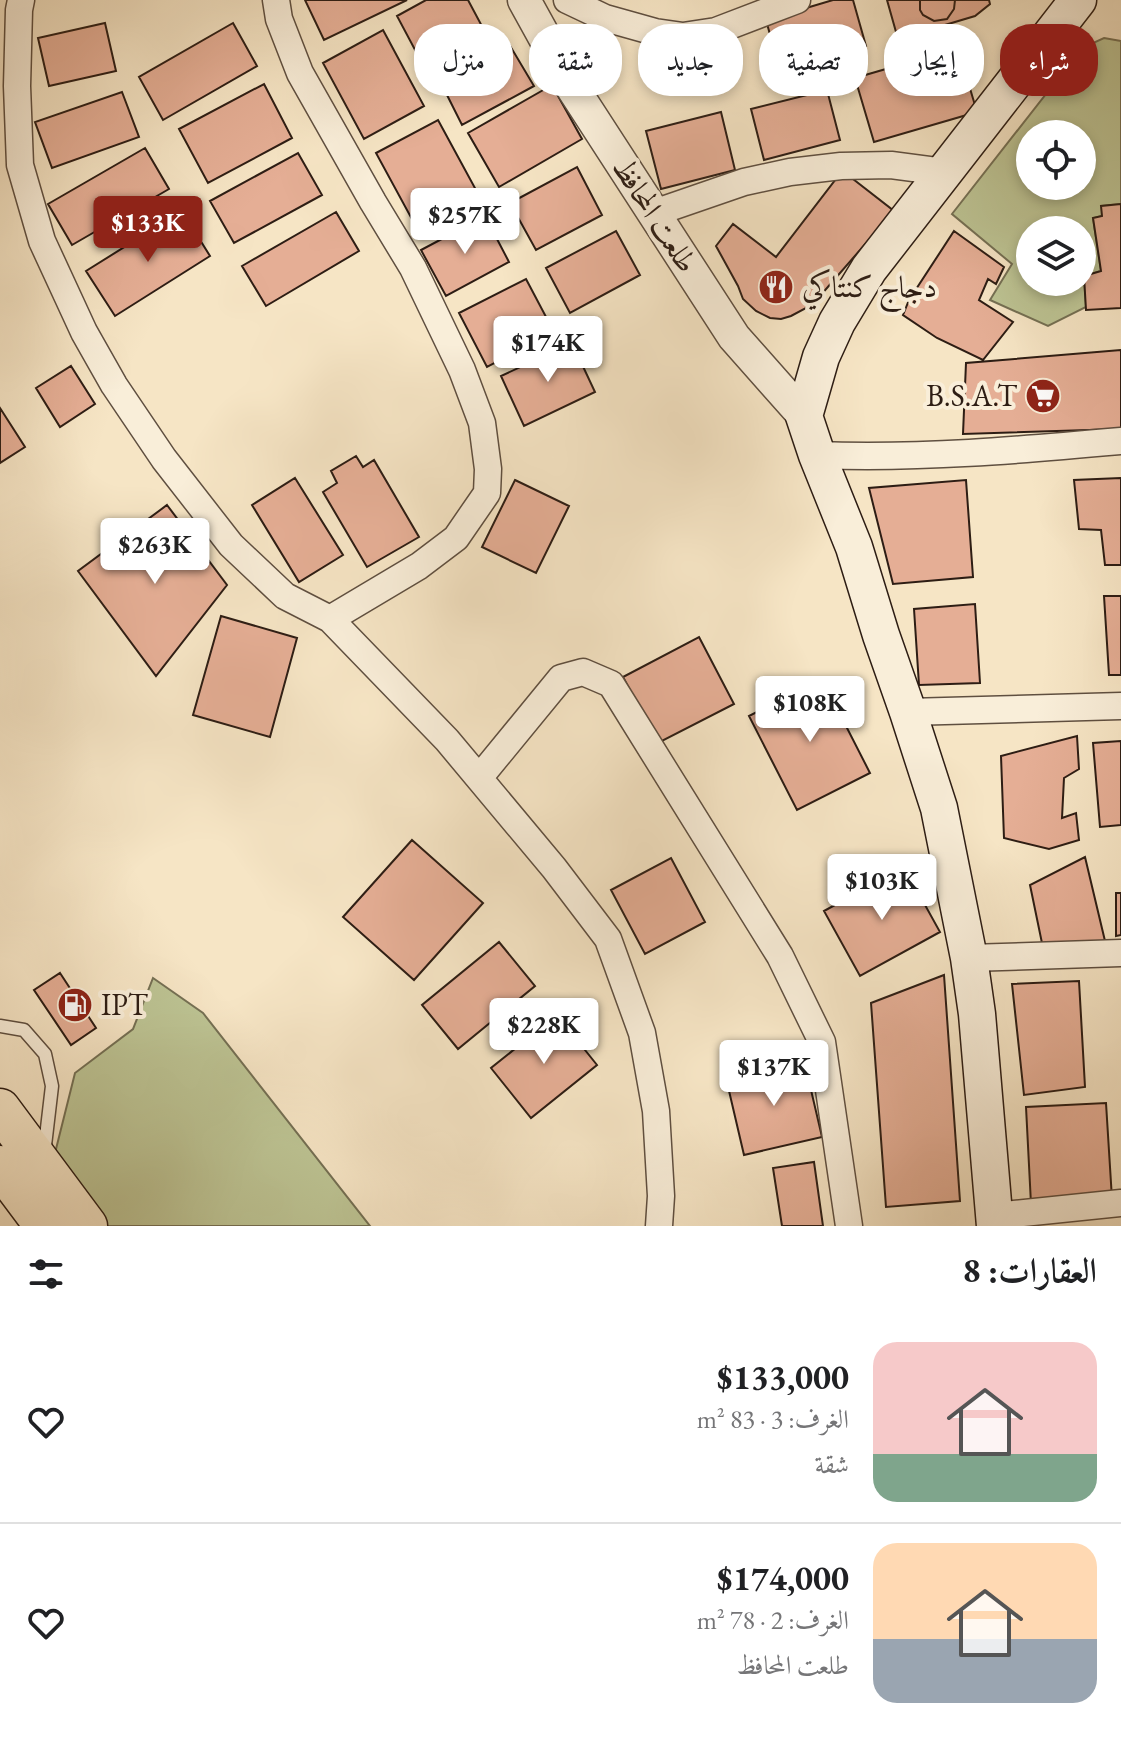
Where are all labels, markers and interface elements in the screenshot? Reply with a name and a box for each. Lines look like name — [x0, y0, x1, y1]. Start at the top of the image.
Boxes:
chip: منزل — [414, 24, 513, 96]
chip: شقة — [529, 24, 622, 96]
chip: جديد — [638, 24, 743, 96]
chip: تصفية — [759, 24, 868, 96]
chip: إيجار — [884, 24, 984, 96]
chip: شراء — [1000, 24, 1098, 96]
map controls — [1016, 120, 1096, 296]
button: locate — [1016, 120, 1096, 200]
street label: طلعت المحافظ — [604, 150, 707, 280]
pin: $257K — [409, 188, 521, 256]
pin: $133K — [92, 196, 204, 264]
text: $257K — [428, 197, 502, 231]
text: $133K — [111, 205, 185, 239]
button: layers — [1016, 216, 1096, 296]
place label: دجاج كنتاكي — [802, 267, 937, 313]
restaurant icon: دجاج كنتاكي — [757, 268, 795, 306]
pin: $174K — [492, 316, 604, 384]
text: $174K — [511, 325, 585, 359]
place label: B.S.A.T — [926, 376, 1018, 415]
supermarket icon: B.S.A.T — [1024, 377, 1062, 415]
pin: $263K — [99, 518, 211, 586]
text: $263K — [118, 527, 192, 561]
pin: $108K — [754, 676, 866, 744]
text: $108K — [773, 685, 847, 719]
pin: $103K — [826, 854, 938, 922]
text: $103K — [845, 863, 919, 897]
place label: IPT — [101, 985, 149, 1024]
fuel station icon: IPT — [56, 986, 94, 1024]
pin: $228K — [488, 998, 600, 1066]
text: $228K — [507, 1007, 581, 1041]
pin: $137K — [718, 1040, 830, 1108]
text: $137K — [737, 1049, 811, 1083]
text: العقارات: 8 — [963, 1248, 1097, 1292]
icon: filters — [24, 1252, 68, 1296]
text: $133,000 — [717, 1355, 849, 1399]
icon: home — [937, 1374, 1033, 1470]
icon: heart — [24, 1400, 68, 1444]
text: الغرف: 3 · 83 m² — [697, 1402, 849, 1436]
text: شقة — [815, 1447, 849, 1481]
text: $174,000 — [717, 1556, 849, 1600]
icon: home — [937, 1575, 1033, 1671]
icon: heart — [24, 1601, 68, 1645]
text: الغرف: 2 · 78 m² — [697, 1603, 849, 1637]
text: طلعت المحافظ — [736, 1648, 849, 1682]

